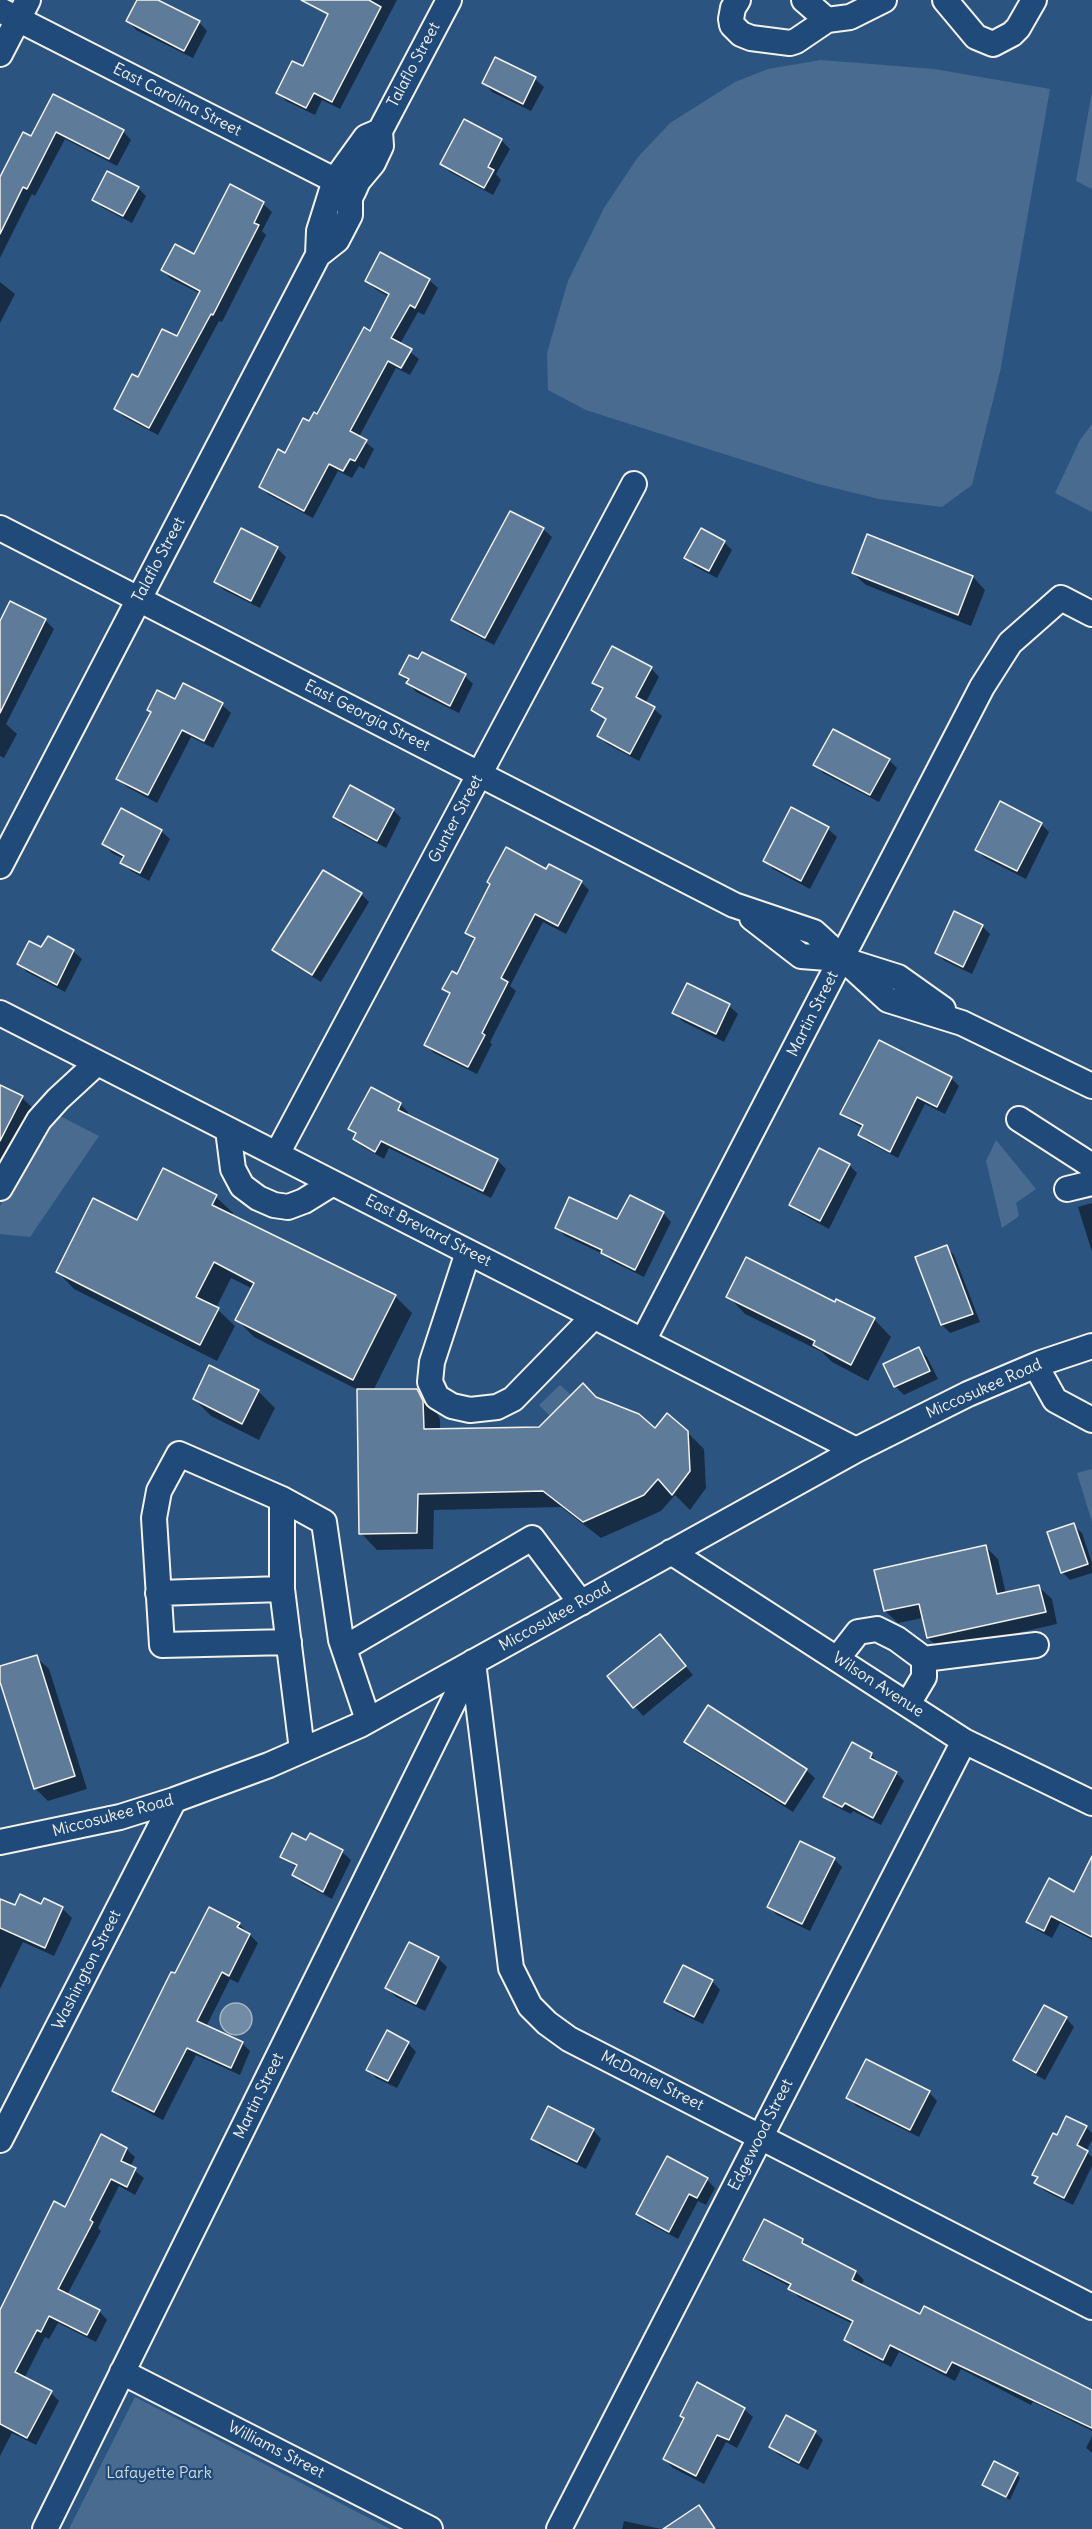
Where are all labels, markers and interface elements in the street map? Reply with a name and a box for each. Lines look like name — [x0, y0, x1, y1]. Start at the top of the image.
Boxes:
street label: Talaflo Street — [384, 19, 444, 111]
street label: East Carolina Street — [109, 59, 245, 141]
street label: Talaflo Street — [129, 514, 189, 606]
street label: East Georgia Street — [301, 676, 433, 756]
street label: Gunter Street — [425, 772, 487, 866]
street label: Martin Street — [783, 968, 843, 1060]
street label: East Brevard Street — [362, 1191, 494, 1271]
street label: Miccosukee Road — [923, 1355, 1045, 1423]
street label: Miccosukee Road — [496, 1578, 614, 1656]
street label: Wilson Avenue — [829, 1648, 927, 1722]
street label: Miccosukee Road — [50, 1791, 176, 1841]
street label: Washington Street — [49, 1907, 125, 2033]
street label: McDaniel Street — [597, 2047, 707, 2115]
street label: Martin Street — [230, 2050, 288, 2142]
street label: Edgewood Street — [725, 2076, 797, 2194]
street label: Williams Street — [224, 2417, 328, 2483]
park label: Lafayette Park — [106, 2463, 212, 2483]

